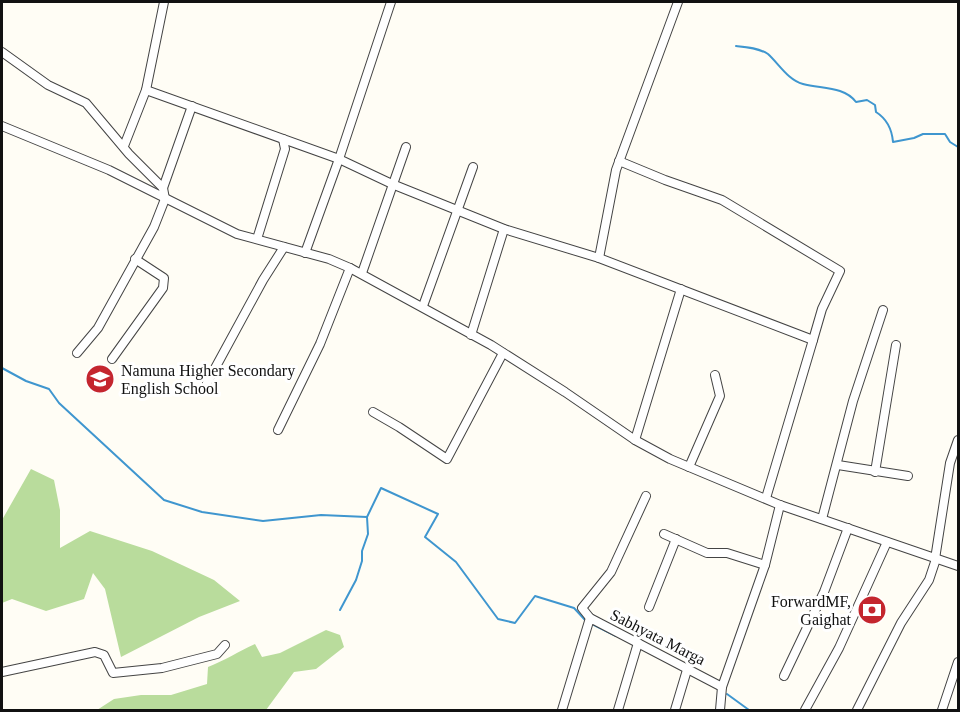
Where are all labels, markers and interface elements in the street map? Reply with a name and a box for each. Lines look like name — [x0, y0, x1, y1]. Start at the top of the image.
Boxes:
place label: Namuna Higher Secondary English School — [121, 362, 295, 398]
school or university icon: Namuna Higher Secondary English School — [84, 363, 116, 395]
place label: ForwardMF, Gaighat — [771, 593, 852, 629]
bank icon: ForwardMF, Gaighat — [856, 594, 888, 626]
street label: Sabhyata Marga — [607, 606, 708, 669]

